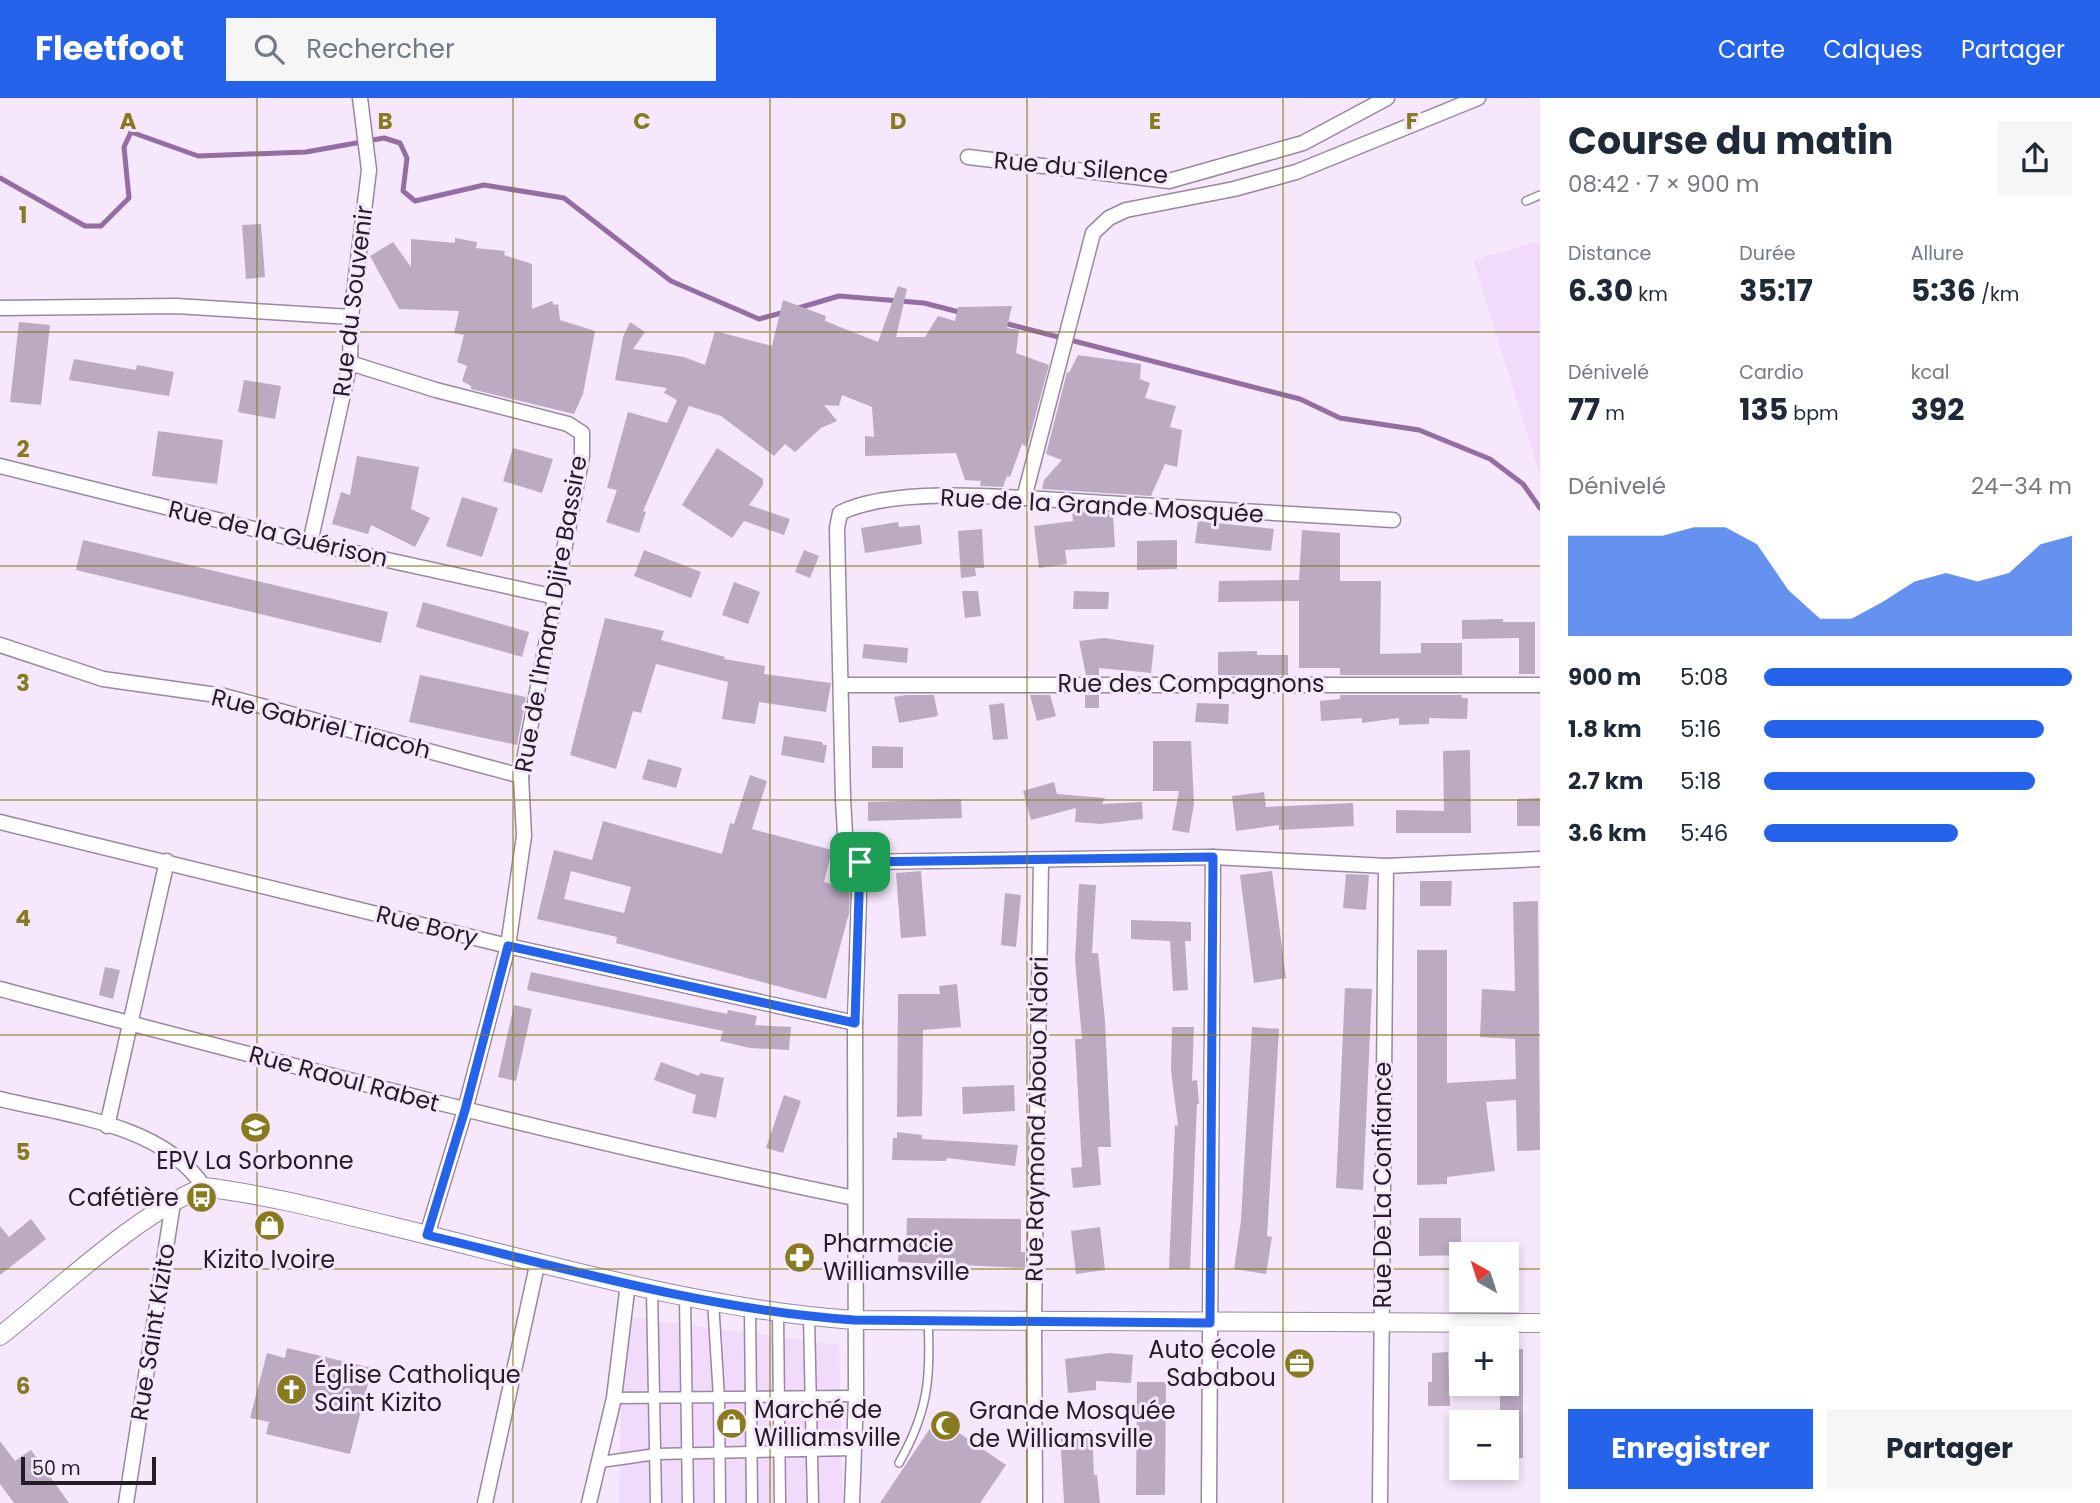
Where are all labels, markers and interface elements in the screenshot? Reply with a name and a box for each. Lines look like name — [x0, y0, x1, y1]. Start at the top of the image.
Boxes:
search box — [226, 18, 716, 81]
text: Fleetfoot — [35, 25, 184, 72]
icon: search — [250, 30, 288, 68]
text: Rechercher — [306, 31, 455, 67]
text: Carte — [1718, 33, 1785, 66]
text: Calques — [1823, 33, 1923, 66]
text: Partager — [1961, 33, 2065, 66]
text: A — [120, 105, 137, 137]
text: B — [377, 105, 393, 137]
text: C — [633, 105, 651, 137]
text: D — [890, 105, 906, 137]
text: E — [1149, 105, 1161, 137]
text: F — [1406, 105, 1418, 137]
text: Course du matin — [1568, 114, 1893, 167]
button: share — [1998, 121, 2072, 195]
street label: Rue du Silence — [993, 143, 1170, 192]
text: 08:42 · 7 × 900 m — [1568, 168, 1760, 200]
text: 1 — [19, 199, 27, 231]
street label: Rue du Souvenir — [324, 203, 381, 399]
text: Distance — [1568, 240, 1651, 267]
text: Durée — [1739, 240, 1796, 267]
text: Allure — [1911, 240, 1964, 267]
text: 6.30 — [1568, 269, 1633, 312]
text: 35:17 — [1739, 269, 1813, 312]
text: 5:36 — [1911, 269, 1976, 312]
text: km — [1633, 281, 1668, 308]
text: /km — [1976, 281, 2019, 308]
text: Dénivelé — [1568, 359, 1649, 386]
text: Cardio — [1739, 359, 1804, 386]
text: kcal — [1911, 359, 1950, 386]
text: 77 — [1568, 388, 1600, 431]
text: 135 — [1739, 388, 1788, 431]
text: 392 — [1911, 388, 1964, 431]
text: m — [1600, 400, 1625, 427]
text: bpm — [1788, 400, 1839, 427]
text: 2 — [16, 433, 30, 465]
street label: Rue de l'Imam Djire Bassire — [506, 453, 595, 775]
text: Dénivelé — [1568, 470, 1666, 502]
text: 24–34 m — [1971, 470, 2072, 502]
street label: Rue de la Grande Mosquée — [939, 481, 1265, 530]
street label: Rue de la Guérison — [165, 492, 391, 575]
text: 900 m — [1568, 661, 1641, 693]
text: 5:08 — [1680, 661, 1728, 693]
text: 3 — [16, 667, 30, 699]
street label: Rue des Compagnons — [1057, 667, 1325, 700]
street label: Rue Gabriel Tiacoh — [208, 680, 434, 767]
text: 1.8 km — [1568, 713, 1642, 745]
text: 5:16 — [1680, 713, 1721, 745]
text: 2.7 km — [1568, 765, 1643, 797]
text: 5:18 — [1680, 765, 1721, 797]
text: 3.6 km — [1568, 817, 1647, 849]
text: 5:46 — [1680, 817, 1728, 849]
pin — [830, 832, 890, 892]
icon: arrive — [841, 843, 879, 881]
street label: Rue Bory — [373, 897, 482, 954]
text: 4 — [15, 902, 31, 934]
street label: Rue Raymond Abouo N'dori — [1017, 956, 1056, 1282]
street label: Rue Raoul Rabet — [245, 1037, 443, 1120]
street label: Rue De La Confiance — [1366, 1062, 1399, 1308]
school or university icon: EPV La Sorbonne — [238, 1110, 272, 1144]
text: 5 — [16, 1136, 30, 1168]
place label: EPV La Sorbonne — [156, 1144, 354, 1177]
place label: Cafétière — [68, 1181, 179, 1214]
bus stop icon: Cafétière — [185, 1181, 219, 1215]
shop icon: Kizito Ivoire — [252, 1209, 286, 1243]
place label: Pharmacie Williamsville — [823, 1227, 970, 1288]
street label: Rue Saint Kizito — [122, 1241, 183, 1423]
pharmacy icon: Pharmacie Williamsville — [783, 1241, 817, 1275]
north arrow — [1449, 1242, 1519, 1312]
map controls — [1449, 1242, 1519, 1480]
place label: Kizito Ivoire — [203, 1243, 335, 1276]
button: + — [1449, 1326, 1519, 1396]
place label: Auto école Sababou — [1148, 1333, 1276, 1394]
office icon: Auto école Sababou — [1282, 1347, 1316, 1381]
place label: Église Catholique Saint Kizito — [314, 1358, 521, 1419]
text: 6 — [16, 1370, 30, 1402]
church icon: Église Catholique Saint Kizito — [274, 1372, 308, 1406]
place label: Marché de Williamsville — [754, 1393, 901, 1454]
place label: Grande Mosquée de Williamsville — [969, 1394, 1176, 1455]
shop icon: Marché de Williamsville — [714, 1407, 748, 1441]
mosque icon: Grande Mosquée de Williamsville — [929, 1408, 963, 1442]
button: Enregistrer — [1568, 1409, 1813, 1489]
button: Partager — [1827, 1409, 2072, 1489]
button: − — [1449, 1410, 1519, 1480]
scale bar — [21, 1454, 156, 1486]
text: 50 m — [32, 1455, 81, 1482]

